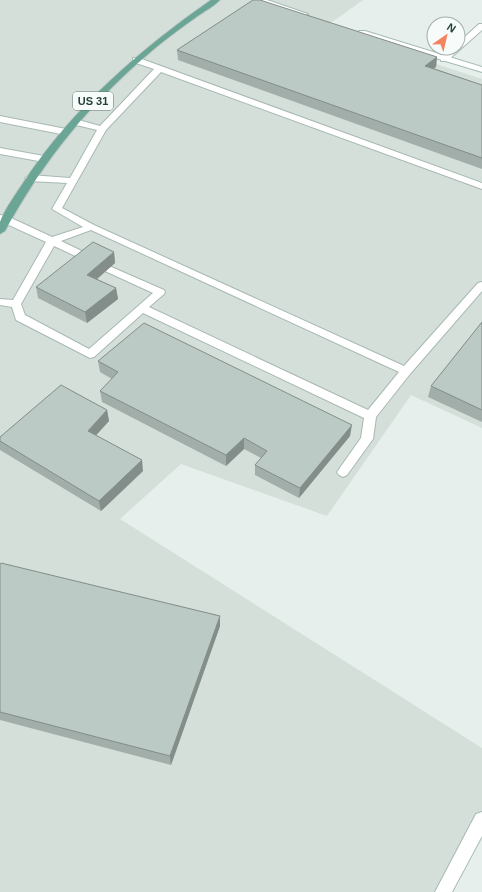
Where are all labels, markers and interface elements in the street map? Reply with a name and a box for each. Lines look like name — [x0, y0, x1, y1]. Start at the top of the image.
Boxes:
north arrow — [426, 16, 466, 56]
text: N — [445, 21, 458, 35]
road number: US 31 — [73, 92, 113, 110]

